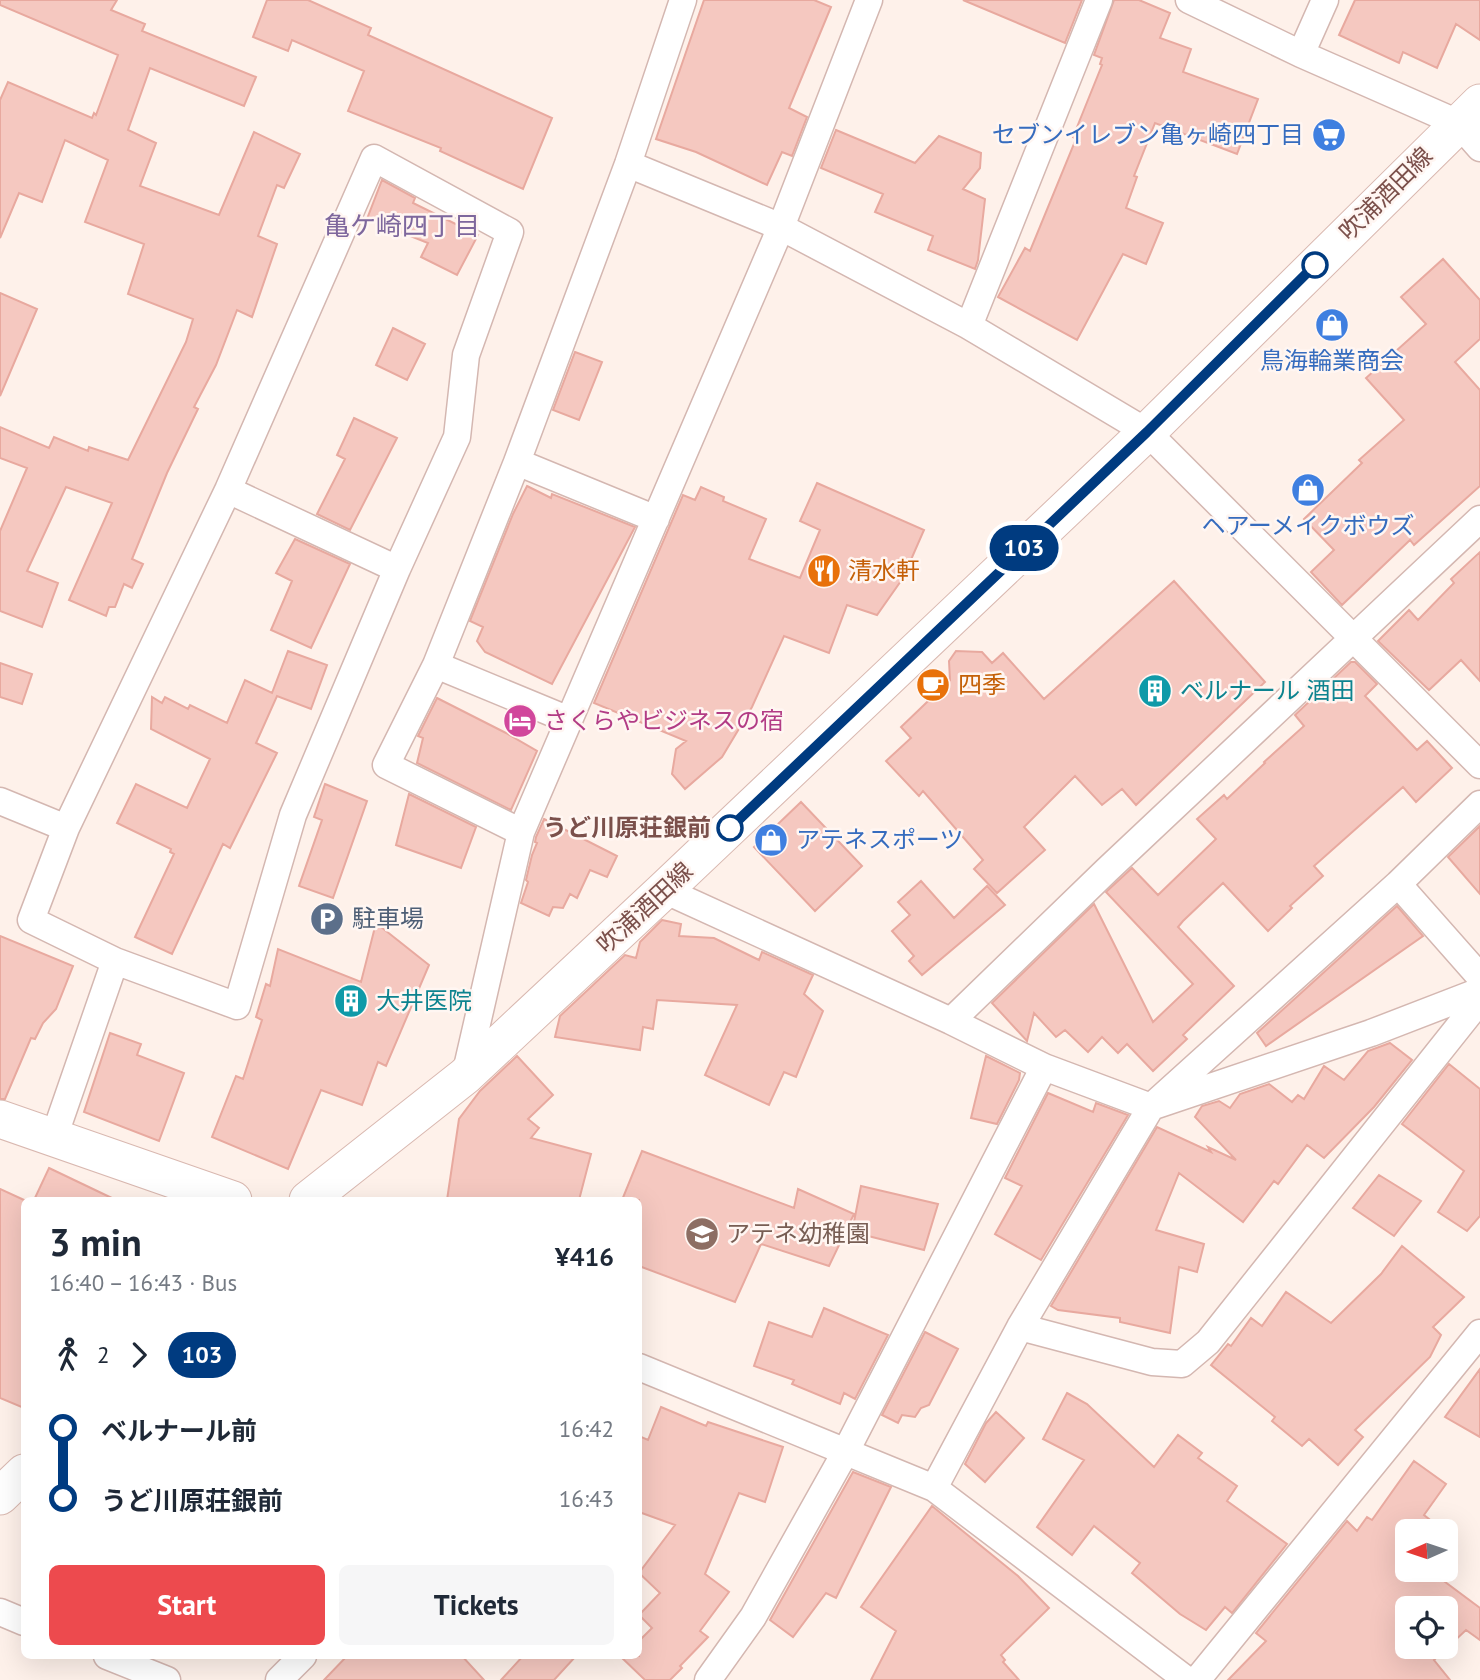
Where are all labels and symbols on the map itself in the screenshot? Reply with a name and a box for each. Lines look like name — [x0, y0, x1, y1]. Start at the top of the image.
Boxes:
supermarket icon: セブンイレブン亀ヶ崎四丁目 — [1310, 116, 1348, 154]
place label: セブンイレブン亀ヶ崎四丁目 — [992, 119, 1304, 150]
street label: 吹浦酒田線 — [1332, 140, 1439, 247]
district label: 亀ケ崎四丁目 — [324, 209, 480, 242]
unlabelled marker — [1302, 252, 1328, 278]
shop icon: 鳥海輪業商会 — [1313, 306, 1351, 344]
place label: 鳥海輪業商会 — [1260, 345, 1404, 376]
shop icon: ヘアーメイクボウズ — [1289, 471, 1327, 509]
place label: ヘアーメイクボウズ — [1201, 510, 1415, 541]
line badge: 103 — [984, 525, 1064, 571]
restaurant icon: 清水軒 — [805, 552, 843, 590]
place label: 清水軒 — [848, 555, 920, 586]
cafe icon: 四季 — [914, 666, 952, 704]
place label: 四季 — [958, 669, 1006, 700]
building icon: ベルナール 酒田 — [1136, 672, 1174, 710]
place label: ベルナール 酒田 — [1180, 675, 1354, 706]
hotel icon: さくらやビジネスの宿 — [501, 702, 539, 740]
place label: さくらやビジネスの宿 — [544, 705, 784, 736]
place label: うど川原荘銀前 — [543, 812, 711, 843]
marker: うど川原荘銀前 — [717, 815, 743, 841]
shop icon: アテネスポーツ — [752, 821, 790, 859]
place label: アテネスポーツ — [796, 824, 964, 855]
street label: 吹浦酒田線 — [590, 855, 699, 960]
parking icon: 駐車場 — [308, 900, 346, 938]
place label: 駐車場 — [352, 903, 424, 934]
building icon: 大井医院 — [332, 982, 370, 1020]
place label: 大井医院 — [376, 985, 472, 1016]
school or university icon: アテネ幼稚園 — [683, 1215, 721, 1253]
place label: アテネ幼稚園 — [726, 1218, 870, 1249]
north arrow — [1395, 1519, 1458, 1582]

